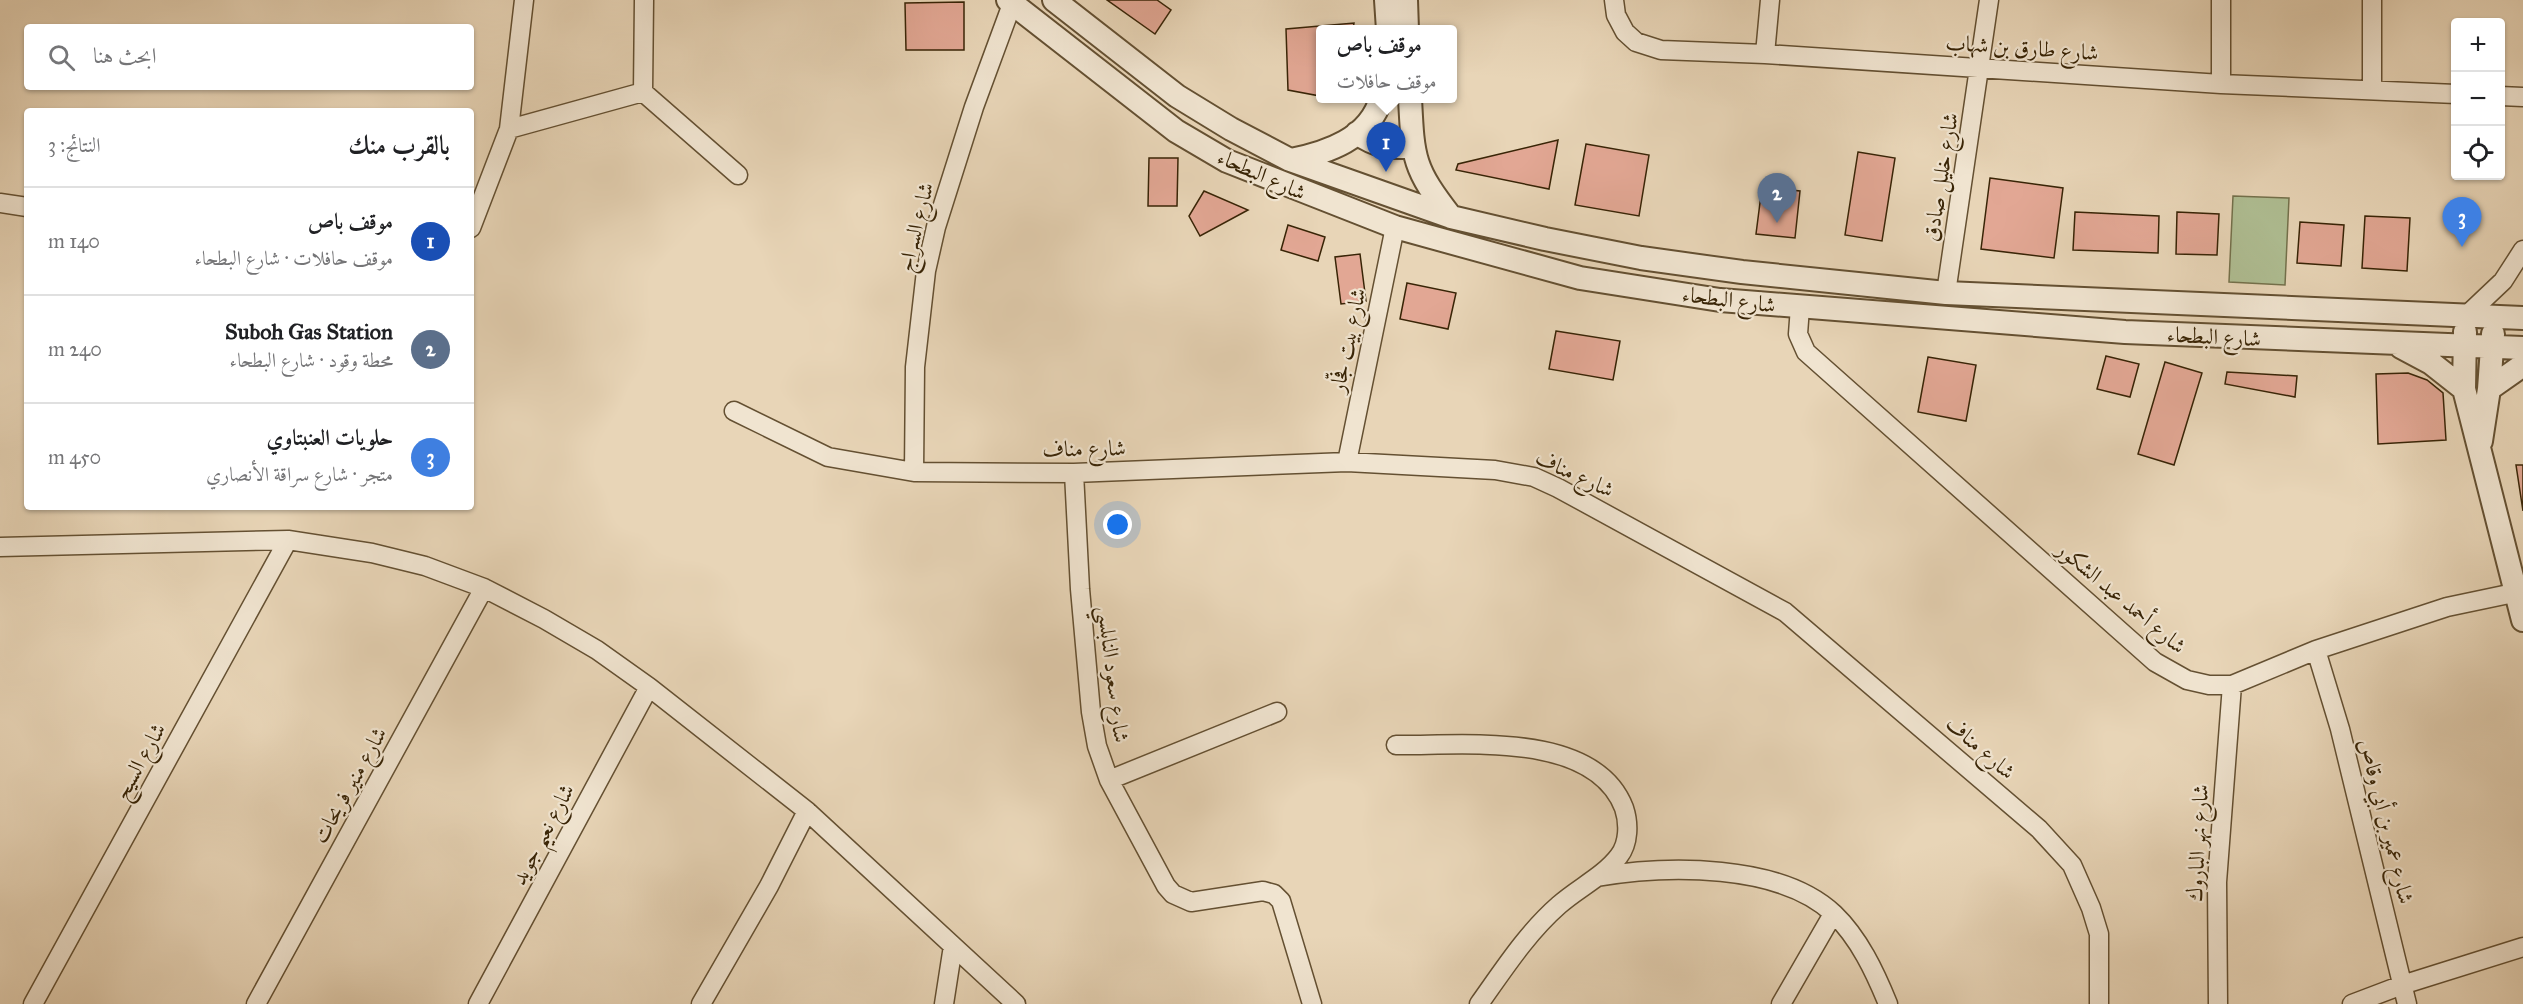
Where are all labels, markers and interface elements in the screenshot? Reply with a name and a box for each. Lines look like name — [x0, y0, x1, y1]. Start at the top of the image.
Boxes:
map controls — [2451, 18, 2505, 180]
button: + — [2451, 18, 2505, 72]
search box — [24, 24, 474, 90]
popup — [1316, 25, 1457, 103]
street label: شارع طارق بن شهاب — [1944, 29, 2099, 71]
text: موقف باص — [1337, 31, 1422, 58]
icon: search — [45, 41, 78, 74]
text: ابحث هنا — [93, 42, 156, 69]
text: موقف حافلات — [1337, 69, 1436, 93]
button: − — [2451, 72, 2505, 126]
street label: شارع خليل صادق — [1917, 111, 1969, 244]
pin: 1 — [1366, 122, 1406, 172]
button: locate — [2451, 126, 2505, 180]
text: بالقرب منك — [348, 129, 450, 161]
text: النتائج: 3 — [48, 133, 100, 157]
street label: شارع البطحاء — [1211, 143, 1310, 211]
pin: 2 — [1758, 174, 1796, 223]
street label: شارع السراج — [891, 180, 945, 276]
pin: 3 — [2442, 198, 2482, 247]
text: موقف باص — [308, 208, 393, 235]
text: 140 m — [48, 229, 100, 253]
text: 1 — [427, 229, 434, 253]
text: موقف حافلات · شارع البطحاء — [194, 246, 393, 270]
street label: شارع البطحاء — [1680, 280, 1777, 324]
street label: شارع بيت فجّار — [1321, 285, 1377, 398]
text: Suboh Gas Station — [225, 318, 393, 345]
street label: شارع البطحاء — [2166, 321, 2262, 357]
text: 240 m — [48, 337, 102, 361]
text: 2 — [426, 337, 435, 361]
text: محطة وقود · شارع البطحاء — [230, 348, 393, 372]
text: حلويات العنبتاوي — [267, 424, 393, 451]
street label: شارع مناف — [1042, 434, 1126, 468]
street label: شارع مناف — [1529, 444, 1618, 508]
text: 450 m — [48, 445, 101, 469]
text: 3 — [427, 445, 435, 469]
text: متجر · شارع سراقة الأنصاري — [206, 462, 393, 486]
your location — [1103, 510, 1132, 539]
street label: شارع أحمد عبد الشكور — [2047, 533, 2193, 663]
street label: شارع سعود النابلسي — [1085, 604, 1135, 745]
street label: شارع مناف — [1937, 710, 2021, 789]
street label: شارع السيح — [107, 718, 177, 807]
street label: شارع منير فريحات — [306, 722, 397, 851]
street label: شارع عمير بن أبي وقاص — [2348, 735, 2422, 908]
street label: شارع نعيم جويد — [505, 779, 587, 893]
street label: شارع نهر الباروك — [2181, 783, 2219, 903]

